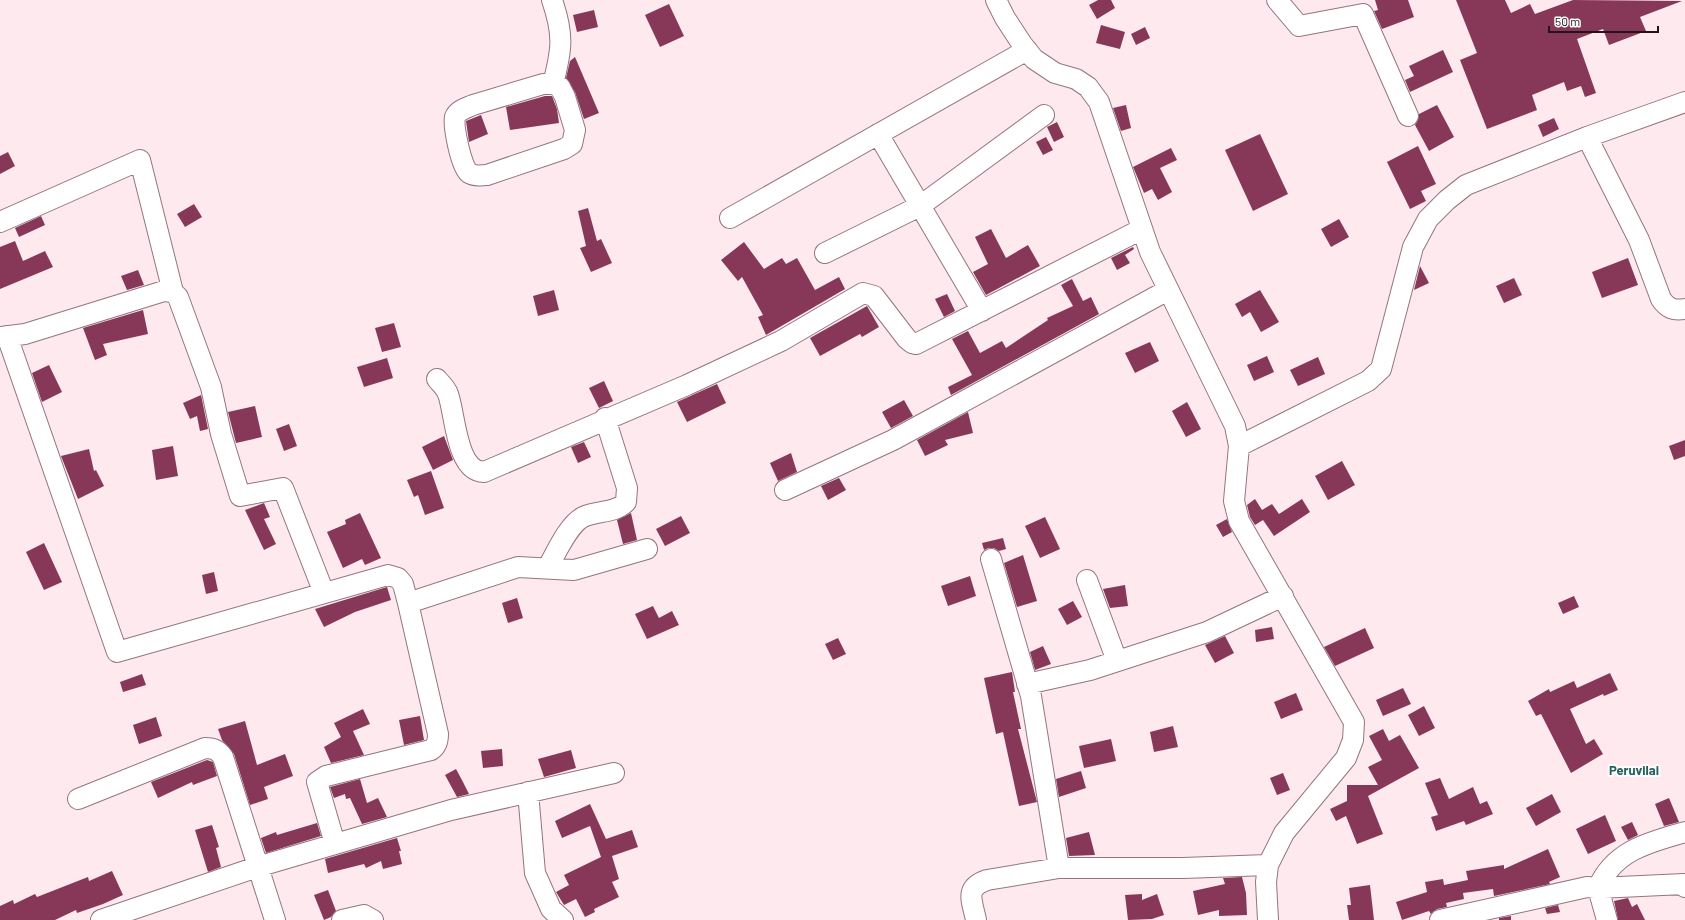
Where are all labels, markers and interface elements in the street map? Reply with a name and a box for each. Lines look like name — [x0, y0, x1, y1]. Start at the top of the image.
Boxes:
scale bar — [1549, 8, 1658, 34]
text: 50 m — [1555, 14, 1580, 28]
district label: Peruvilai — [1609, 762, 1659, 778]

